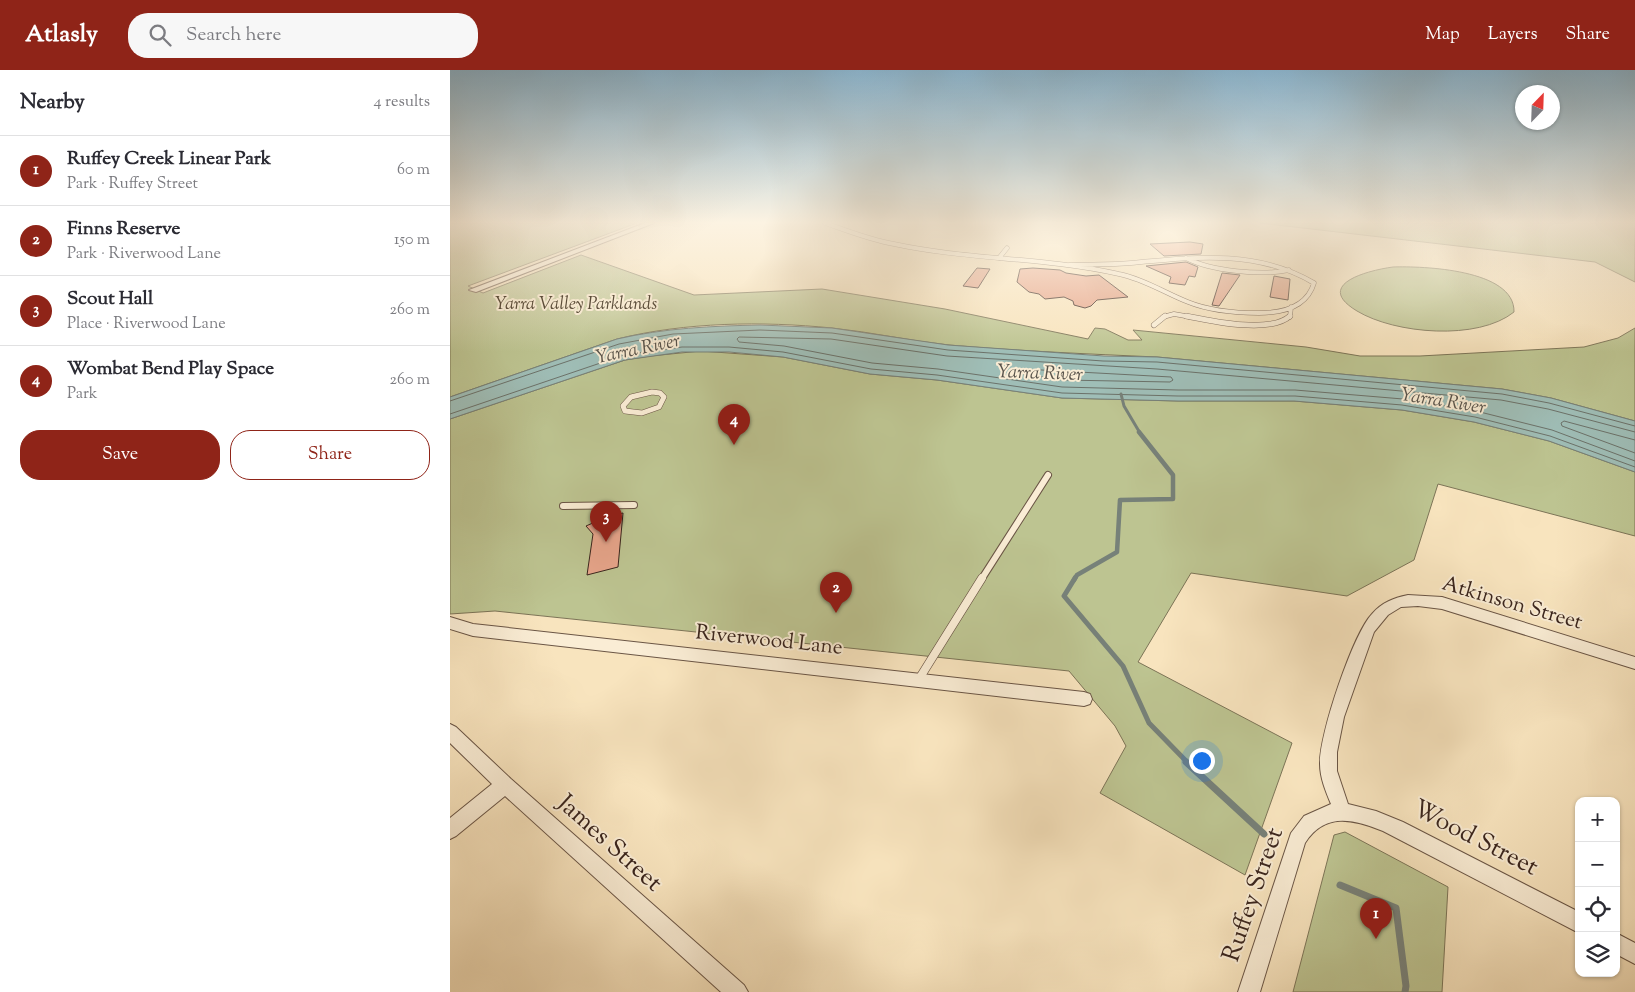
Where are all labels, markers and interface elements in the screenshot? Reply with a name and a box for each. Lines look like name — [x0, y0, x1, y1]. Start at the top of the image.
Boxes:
search box — [128, 13, 478, 58]
text: Atlasly — [25, 18, 98, 52]
icon: search — [146, 21, 174, 49]
text: Search here — [186, 22, 281, 49]
text: Map — [1425, 22, 1460, 48]
text: Layers — [1488, 22, 1538, 48]
text: Share — [1566, 22, 1610, 48]
north arrow — [1515, 85, 1560, 130]
text: Nearby — [20, 88, 85, 118]
text: 4 results — [374, 91, 430, 114]
text: Ruffey Creek Linear Park — [67, 146, 271, 173]
text: 1 — [33, 159, 39, 182]
text: 60 m — [397, 159, 430, 182]
text: Park · Ruffey Street — [67, 173, 198, 196]
text: Finns Reserve — [67, 216, 180, 243]
text: 2 — [32, 229, 40, 252]
text: 150 m — [394, 229, 430, 252]
text: Park · Riverwood Lane — [67, 243, 221, 266]
text: Scout Hall — [67, 286, 153, 313]
park label: Yarra Valley Parklands — [495, 292, 657, 318]
text: 3 — [33, 299, 39, 322]
text: 260 m — [389, 299, 430, 322]
text: Place · Riverwood Lane — [67, 313, 226, 336]
water label: Yarra River — [593, 328, 683, 372]
text: Wombat Bend Play Space — [67, 356, 274, 383]
water label: Yarra River — [997, 359, 1084, 389]
text: 4 — [32, 369, 40, 392]
text: 260 m — [389, 369, 430, 392]
water label: Yarra River — [1398, 382, 1488, 422]
text: Park — [67, 383, 98, 406]
pin: 4 — [718, 404, 750, 445]
button: Save — [20, 430, 220, 480]
button: Share — [230, 430, 430, 480]
pin: 3 — [590, 501, 622, 542]
street label: Atkinson Street — [1438, 570, 1586, 638]
pin: 2 — [820, 572, 852, 613]
street label: Riverwood Lane — [694, 618, 844, 664]
your location — [1189, 748, 1215, 774]
street label: James Street — [547, 786, 670, 901]
street label: Wood Street — [1406, 792, 1544, 886]
map controls — [1575, 797, 1620, 977]
button: + — [1575, 797, 1620, 842]
street label: Ruffey Street — [1214, 823, 1294, 967]
button: − — [1575, 842, 1620, 887]
button: locate — [1575, 887, 1620, 932]
pin: 1 — [1360, 898, 1392, 939]
button: layers — [1575, 932, 1620, 977]

